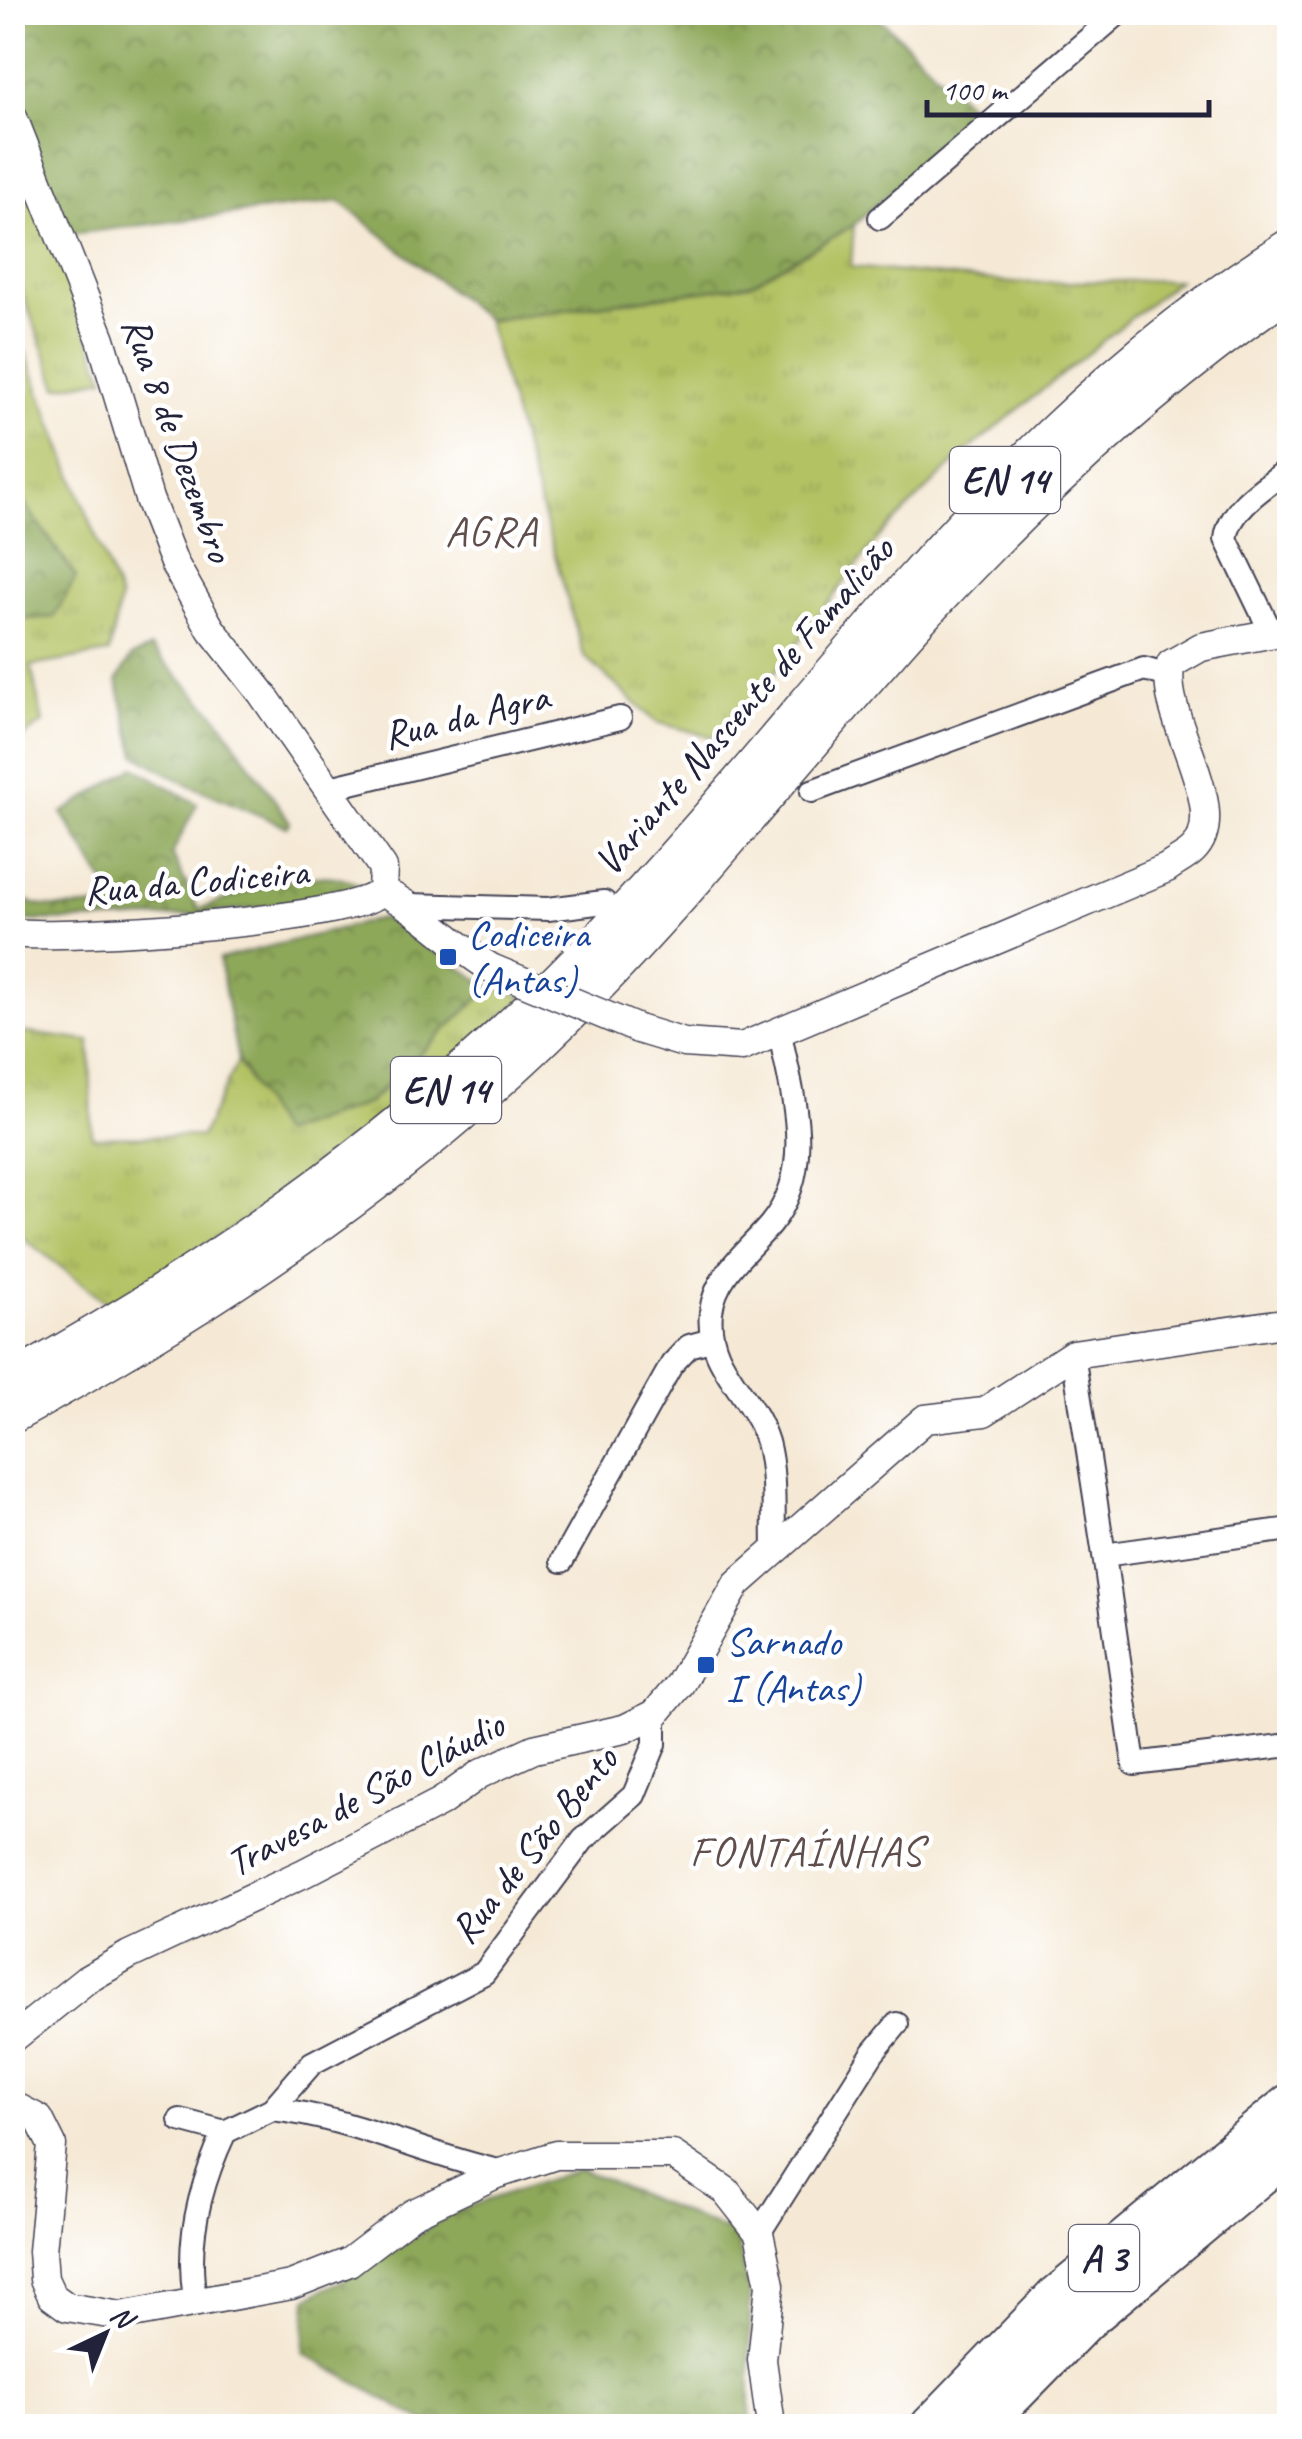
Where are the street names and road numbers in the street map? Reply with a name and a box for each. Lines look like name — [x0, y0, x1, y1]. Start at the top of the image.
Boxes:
street label: Rua 8 de Dezembro — [111, 310, 246, 570]
road number: EN 14 — [950, 447, 1060, 513]
street label: Variante Nascente de Famalicão — [583, 525, 906, 886]
street label: Rua da Agra — [378, 671, 556, 761]
street label: Rua da Codiceira — [82, 846, 313, 916]
road number: EN 14 — [391, 1057, 501, 1123]
street label: Travesa de São Cláudio — [218, 1699, 514, 1888]
street label: Rua de São Bento — [439, 1735, 630, 1954]
road number: A 3 — [1069, 2225, 1139, 2291]

